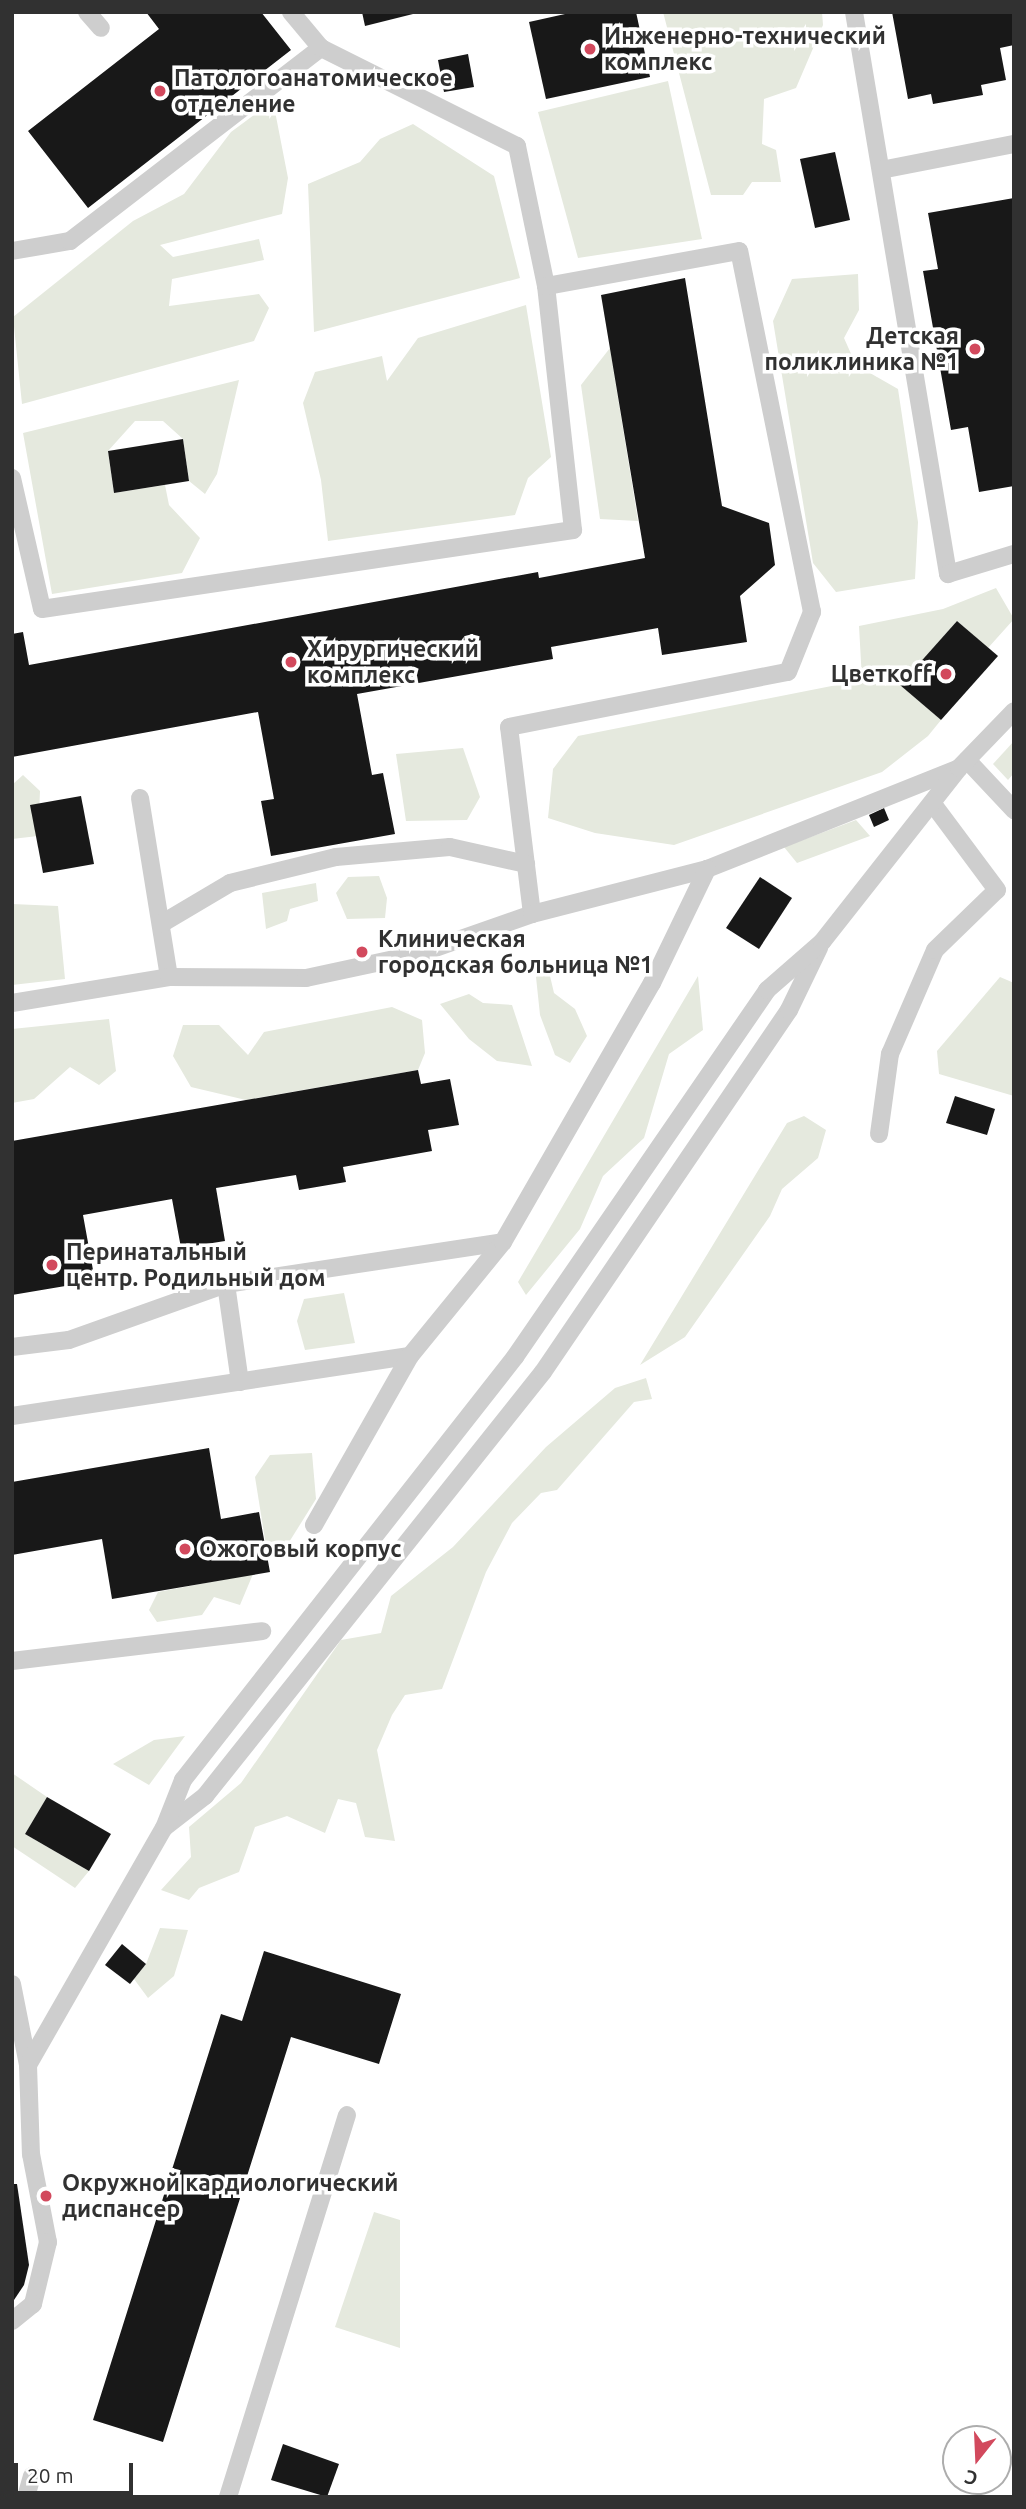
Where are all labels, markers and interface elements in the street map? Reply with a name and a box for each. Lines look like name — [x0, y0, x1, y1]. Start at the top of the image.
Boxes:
place label: Инженерно-технический комплекс — [604, 22, 886, 76]
marker: Инженерно-технический комплекс — [582, 41, 598, 57]
place label: Патологоанатомическое отделение — [174, 64, 453, 118]
marker: Патологоанатомическое отделение — [152, 83, 168, 99]
place label: Детская поликлиника №1 — [764, 322, 959, 376]
marker: Детская поликлиника №1 — [965, 339, 985, 359]
place label: Хирургический комплекс — [307, 635, 479, 689]
marker: Хирургический комплекс — [281, 652, 301, 672]
place label: Цветкоff — [831, 660, 932, 688]
marker: Цветкоff — [938, 666, 954, 682]
place label: Клиническая городская больница №1 — [378, 925, 653, 979]
marker: Клиническая городская больница №1 — [352, 942, 372, 962]
place label: Перинатальный центр. Родильный дом — [66, 1238, 326, 1292]
marker: Перинатальный центр. Родильный дом — [44, 1257, 60, 1273]
place label: Ожоговый корпус — [199, 1535, 402, 1563]
marker: Ожоговый корпус — [177, 1541, 193, 1557]
place label: Окружной кардиологический диспансер — [62, 2169, 398, 2223]
marker: Окружной кардиологический диспансер — [36, 2186, 56, 2206]
north arrow — [942, 2425, 1012, 2495]
scale bar — [18, 2450, 136, 2494]
text: 20 m — [27, 2463, 74, 2487]
text: С — [962, 2466, 980, 2490]

